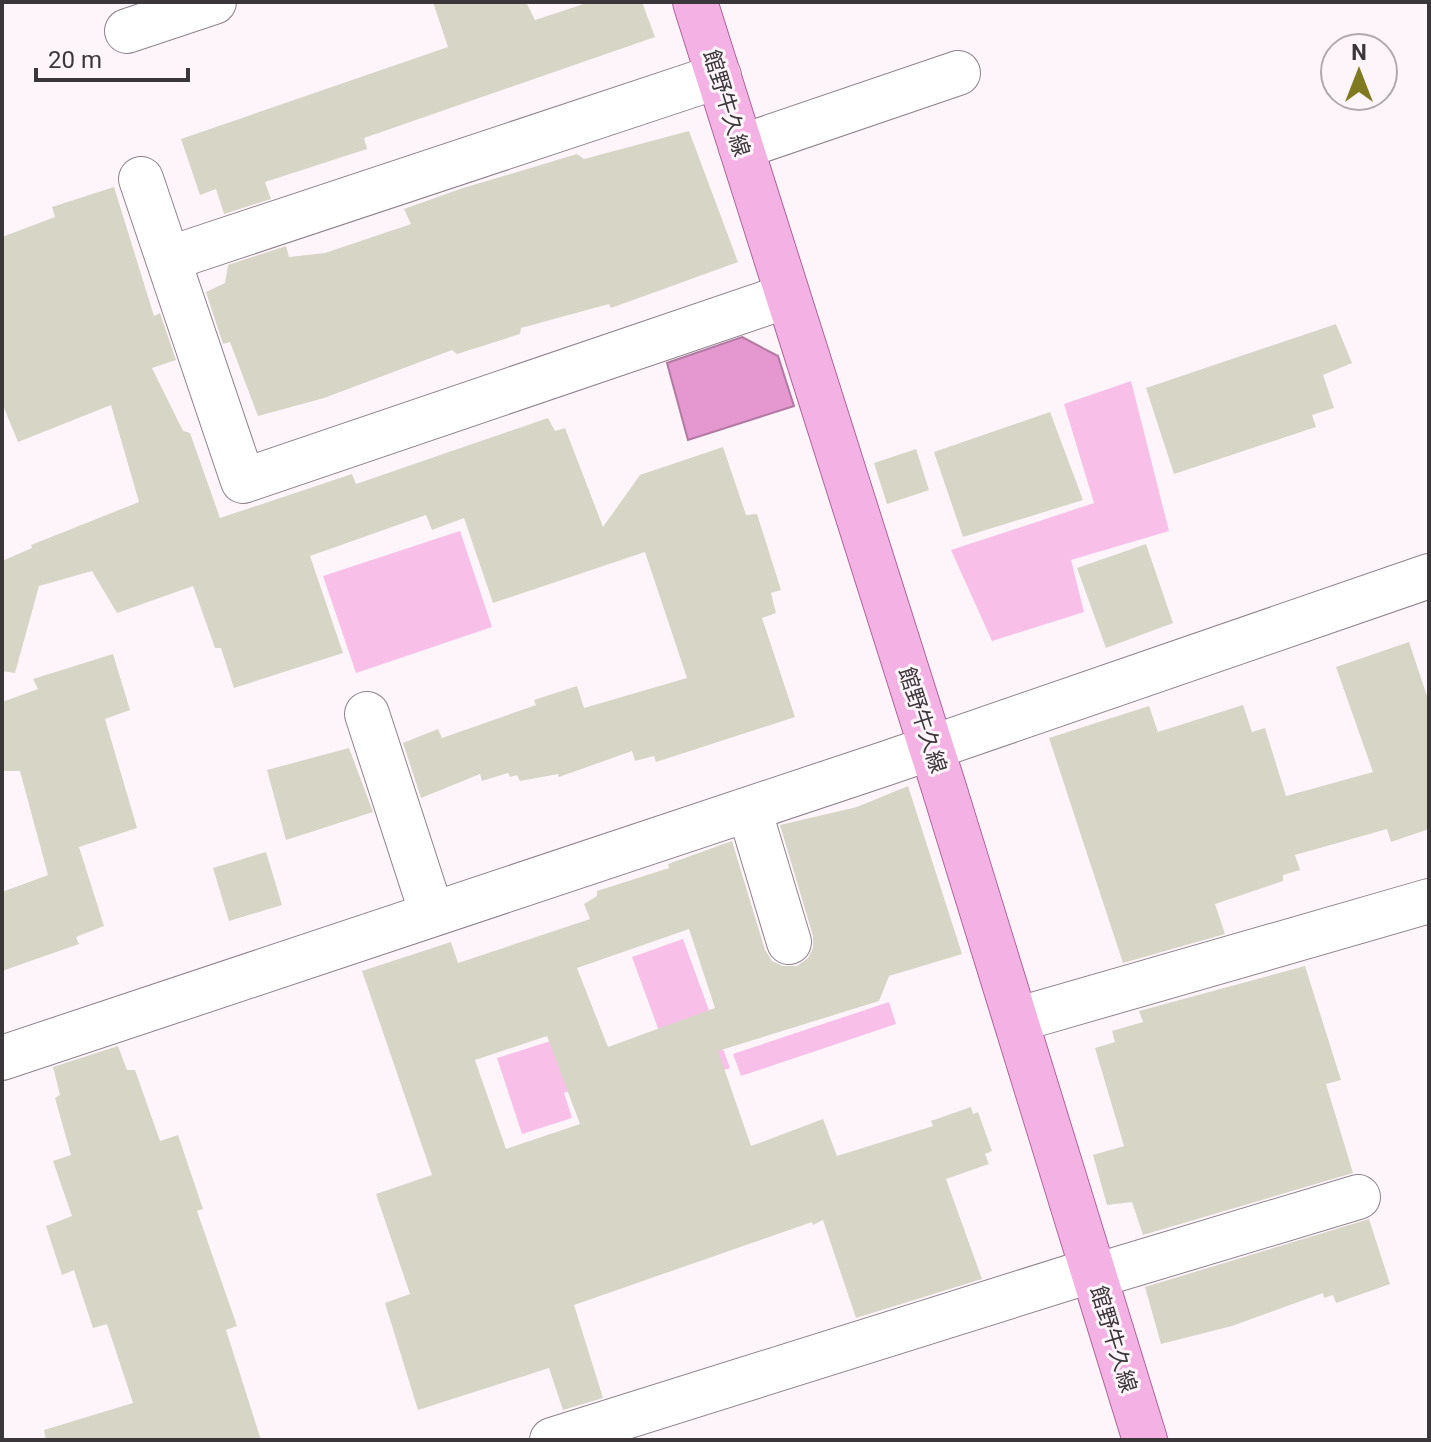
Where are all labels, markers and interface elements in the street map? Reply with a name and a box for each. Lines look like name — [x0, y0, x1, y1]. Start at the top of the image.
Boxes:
scale bar — [36, 32, 188, 82]
north arrow — [1319, 32, 1399, 112]
text: N — [1351, 40, 1367, 65]
text: 20 m — [48, 46, 102, 74]
street label: 館野牛久線 — [698, 47, 755, 159]
street label: 館野牛久線 — [894, 664, 951, 776]
street label: 館野牛久線 — [1085, 1283, 1142, 1395]

